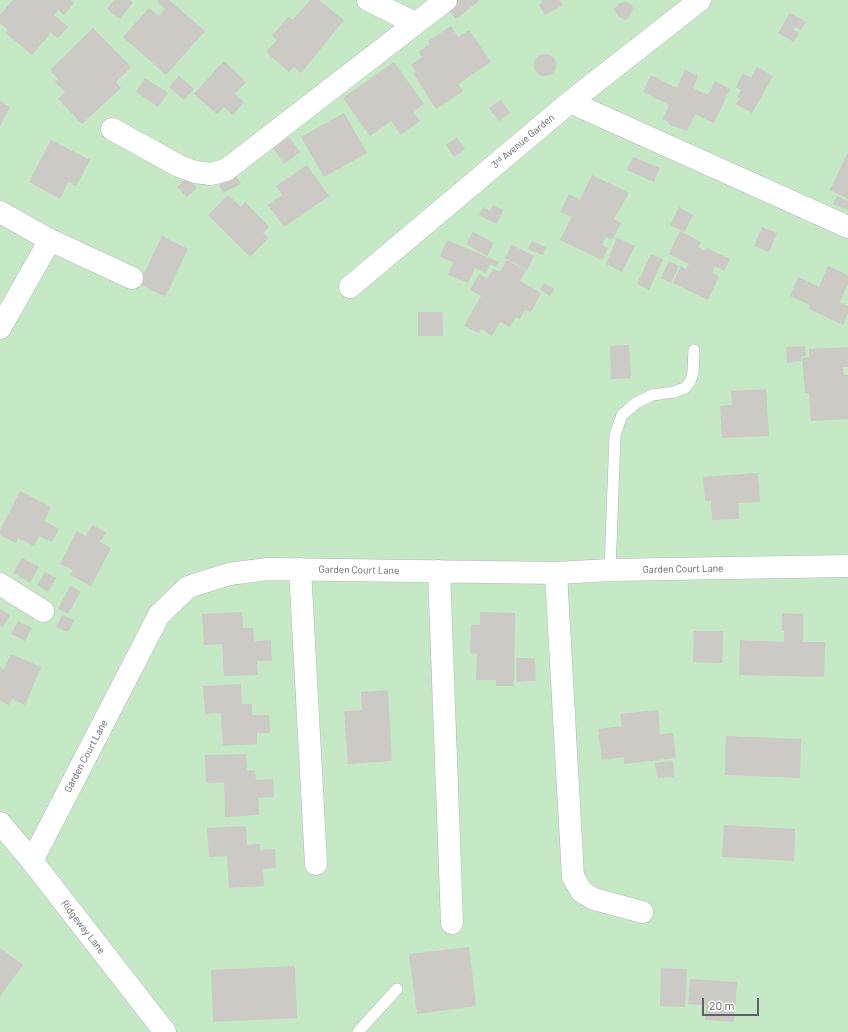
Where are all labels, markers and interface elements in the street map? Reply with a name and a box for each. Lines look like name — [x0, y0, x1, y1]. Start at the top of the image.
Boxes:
street label: 3ʳᵈ Avenue Garden — [489, 111, 557, 171]
street label: Garden Court Lane — [643, 562, 723, 576]
street label: Garden Court Lane — [319, 563, 399, 577]
street label: Garden Court Lane — [62, 718, 110, 794]
street label: Ridgeway Lane — [58, 898, 108, 956]
scale bar — [704, 990, 761, 1016]
text: 20 m — [709, 998, 735, 1012]

